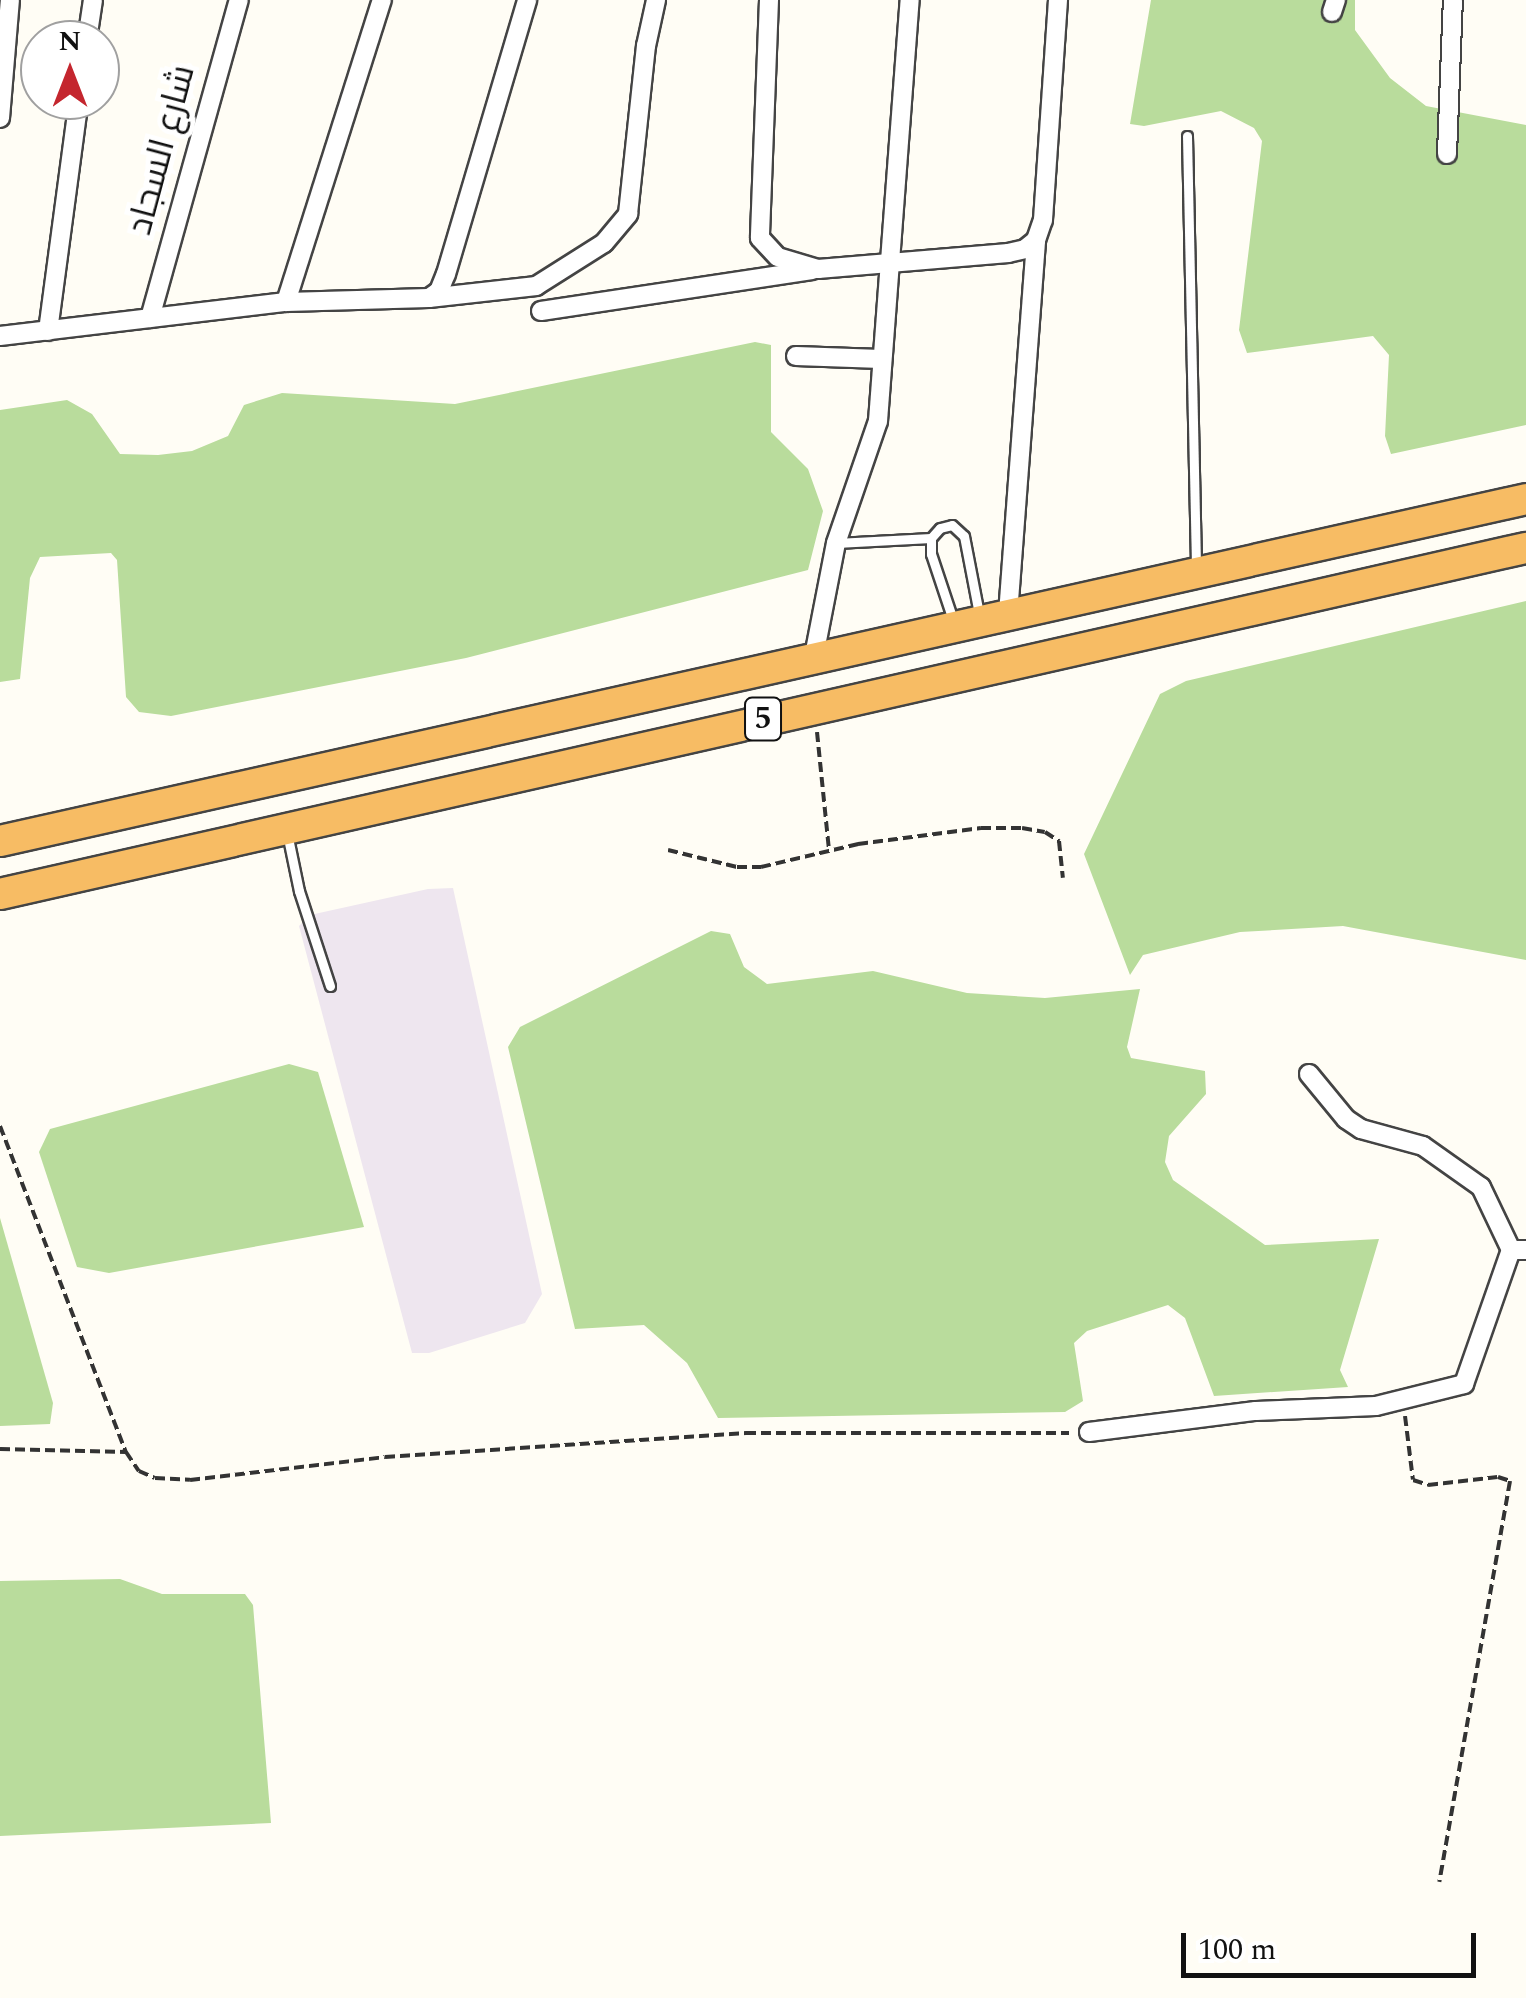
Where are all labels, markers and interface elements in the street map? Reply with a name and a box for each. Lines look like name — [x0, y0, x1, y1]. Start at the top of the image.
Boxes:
north arrow — [20, 20, 120, 120]
text: N — [59, 20, 81, 63]
street label: شارع السجاد — [119, 61, 205, 239]
road number: 5 — [743, 692, 783, 746]
scale bar — [1186, 1913, 1481, 1975]
text: 100 m — [1198, 1927, 1276, 1973]

